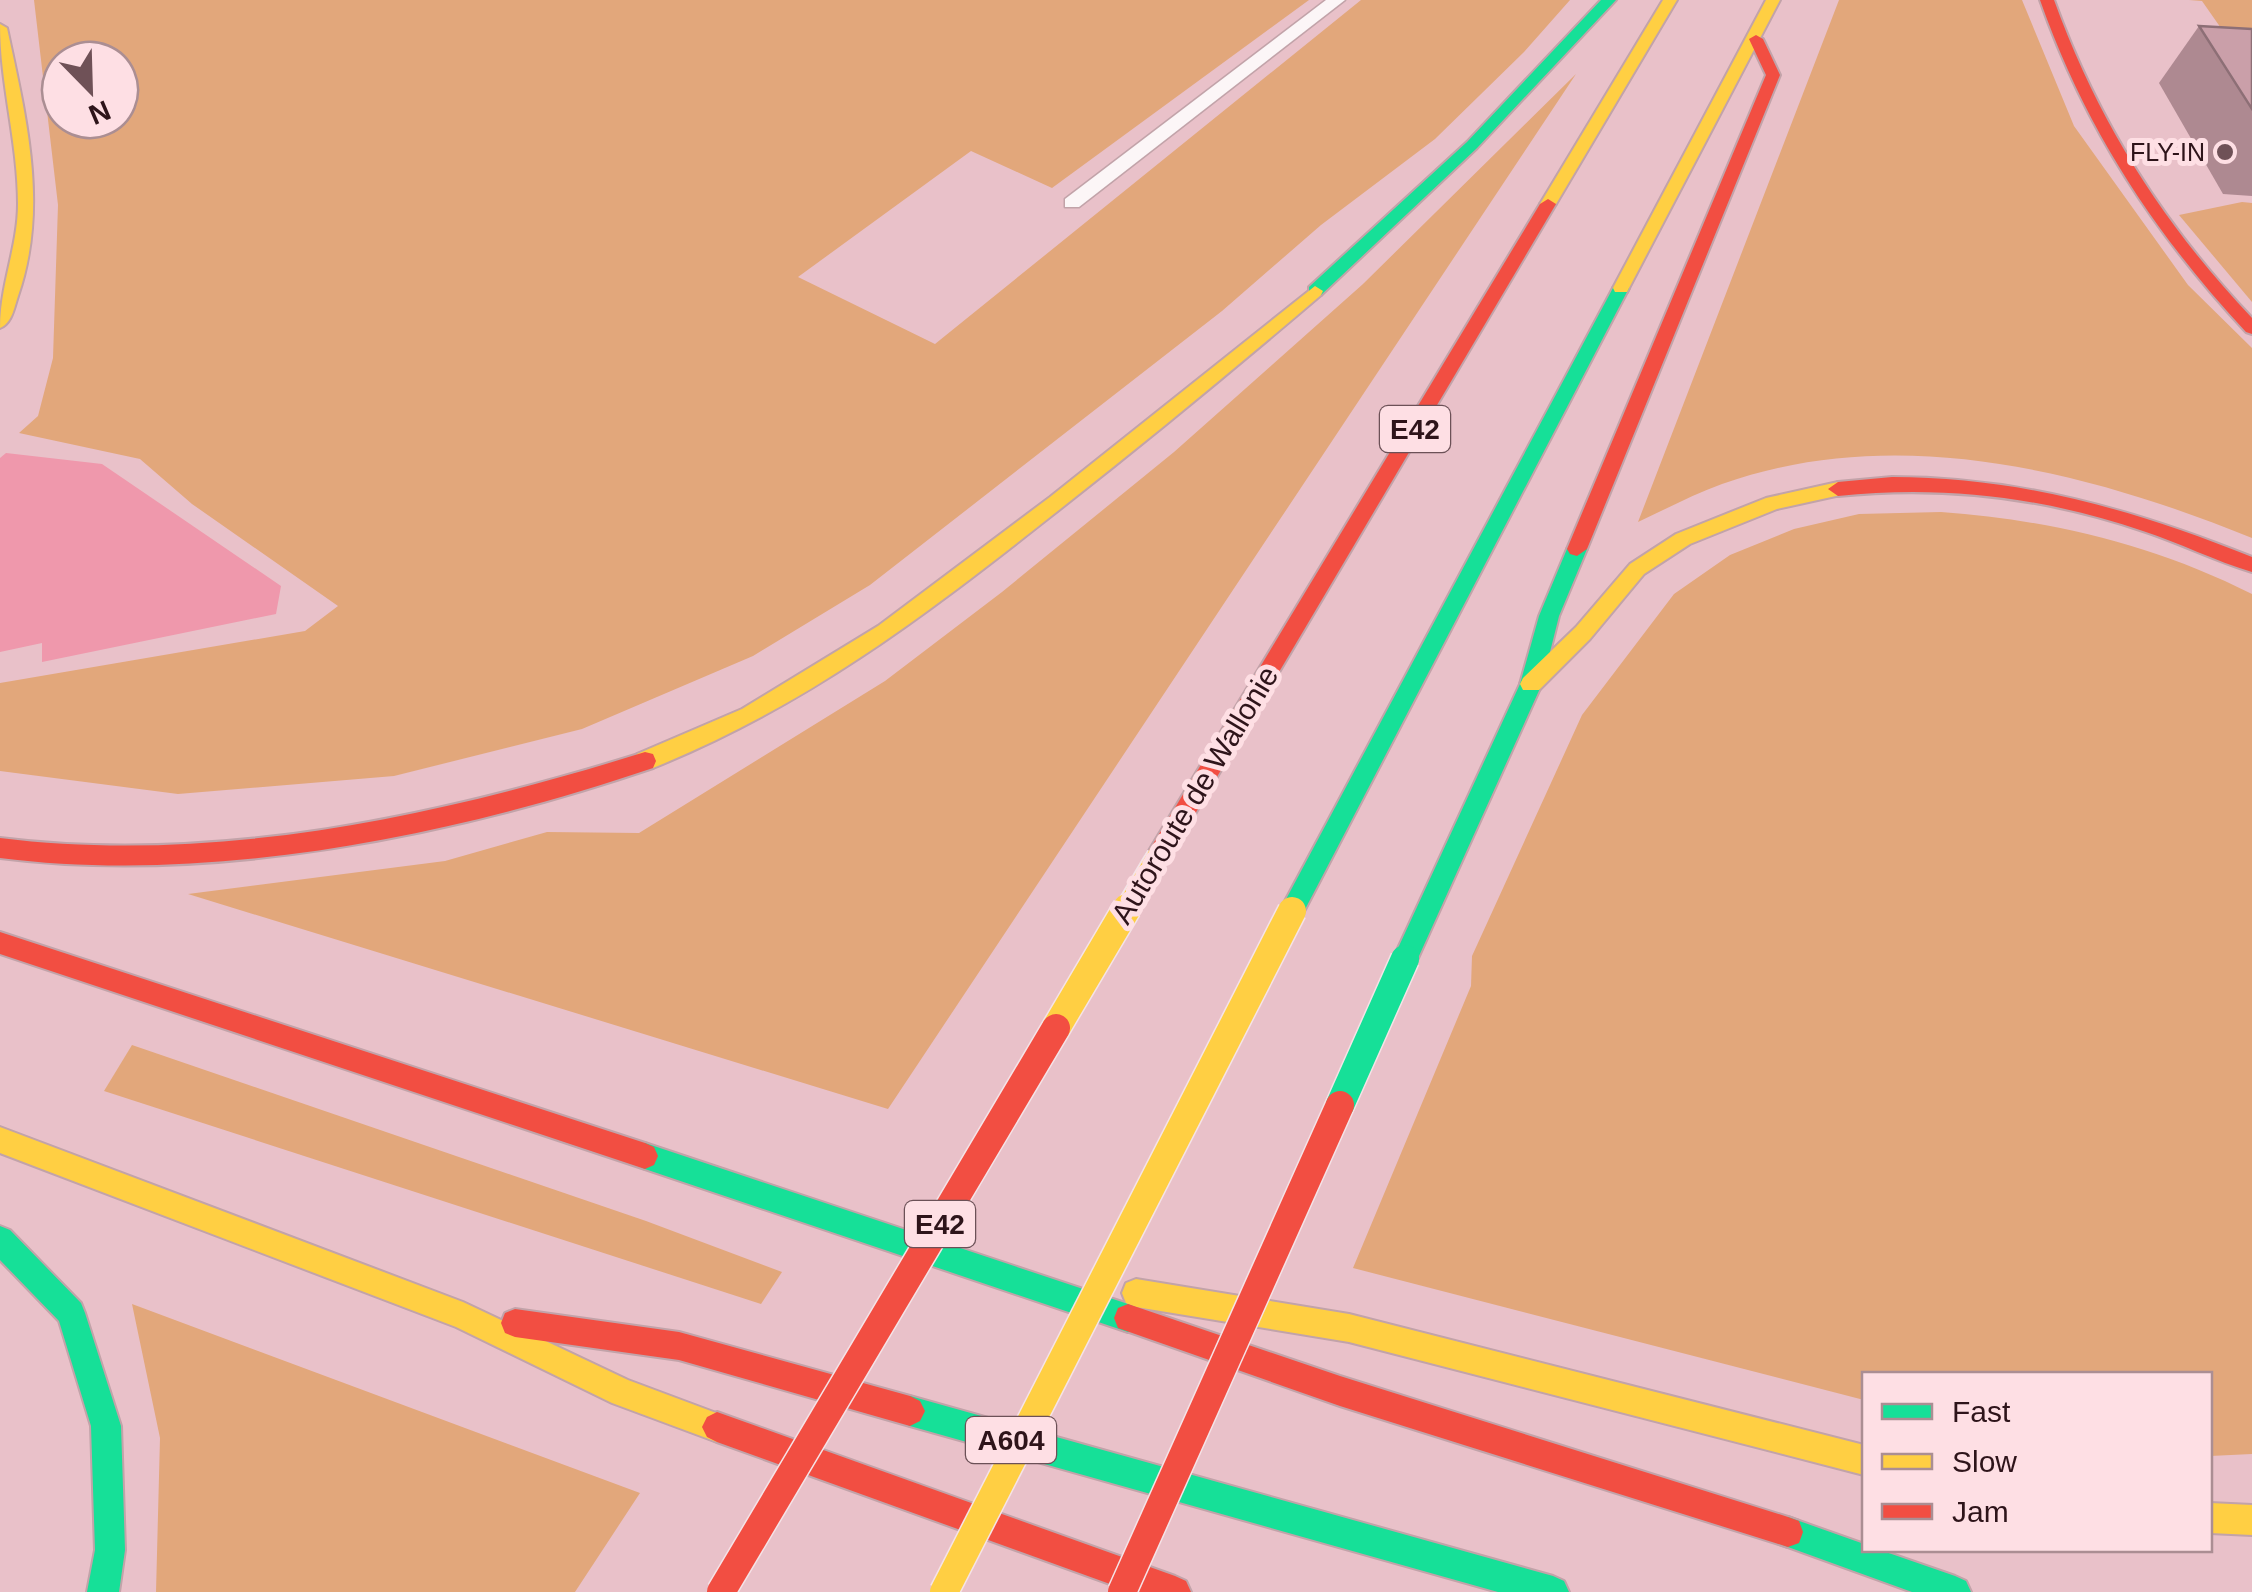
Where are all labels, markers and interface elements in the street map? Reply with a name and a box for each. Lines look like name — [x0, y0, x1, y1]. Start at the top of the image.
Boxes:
north arrow — [40, 40, 140, 140]
text: N — [84, 94, 115, 131]
place label: FLY-IN — [2130, 138, 2205, 166]
marker: FLY-IN — [2214, 141, 2236, 163]
road number: E42 — [1380, 406, 1450, 452]
street label: Autoroute de Wallonie — [1105, 660, 1284, 929]
road number: E42 — [905, 1201, 975, 1247]
legend — [1862, 1372, 2212, 1552]
text: Fast — [1952, 1395, 2011, 1428]
road number: A604 — [966, 1417, 1056, 1463]
text: Slow — [1952, 1445, 2017, 1478]
text: Jam — [1952, 1495, 2009, 1528]

